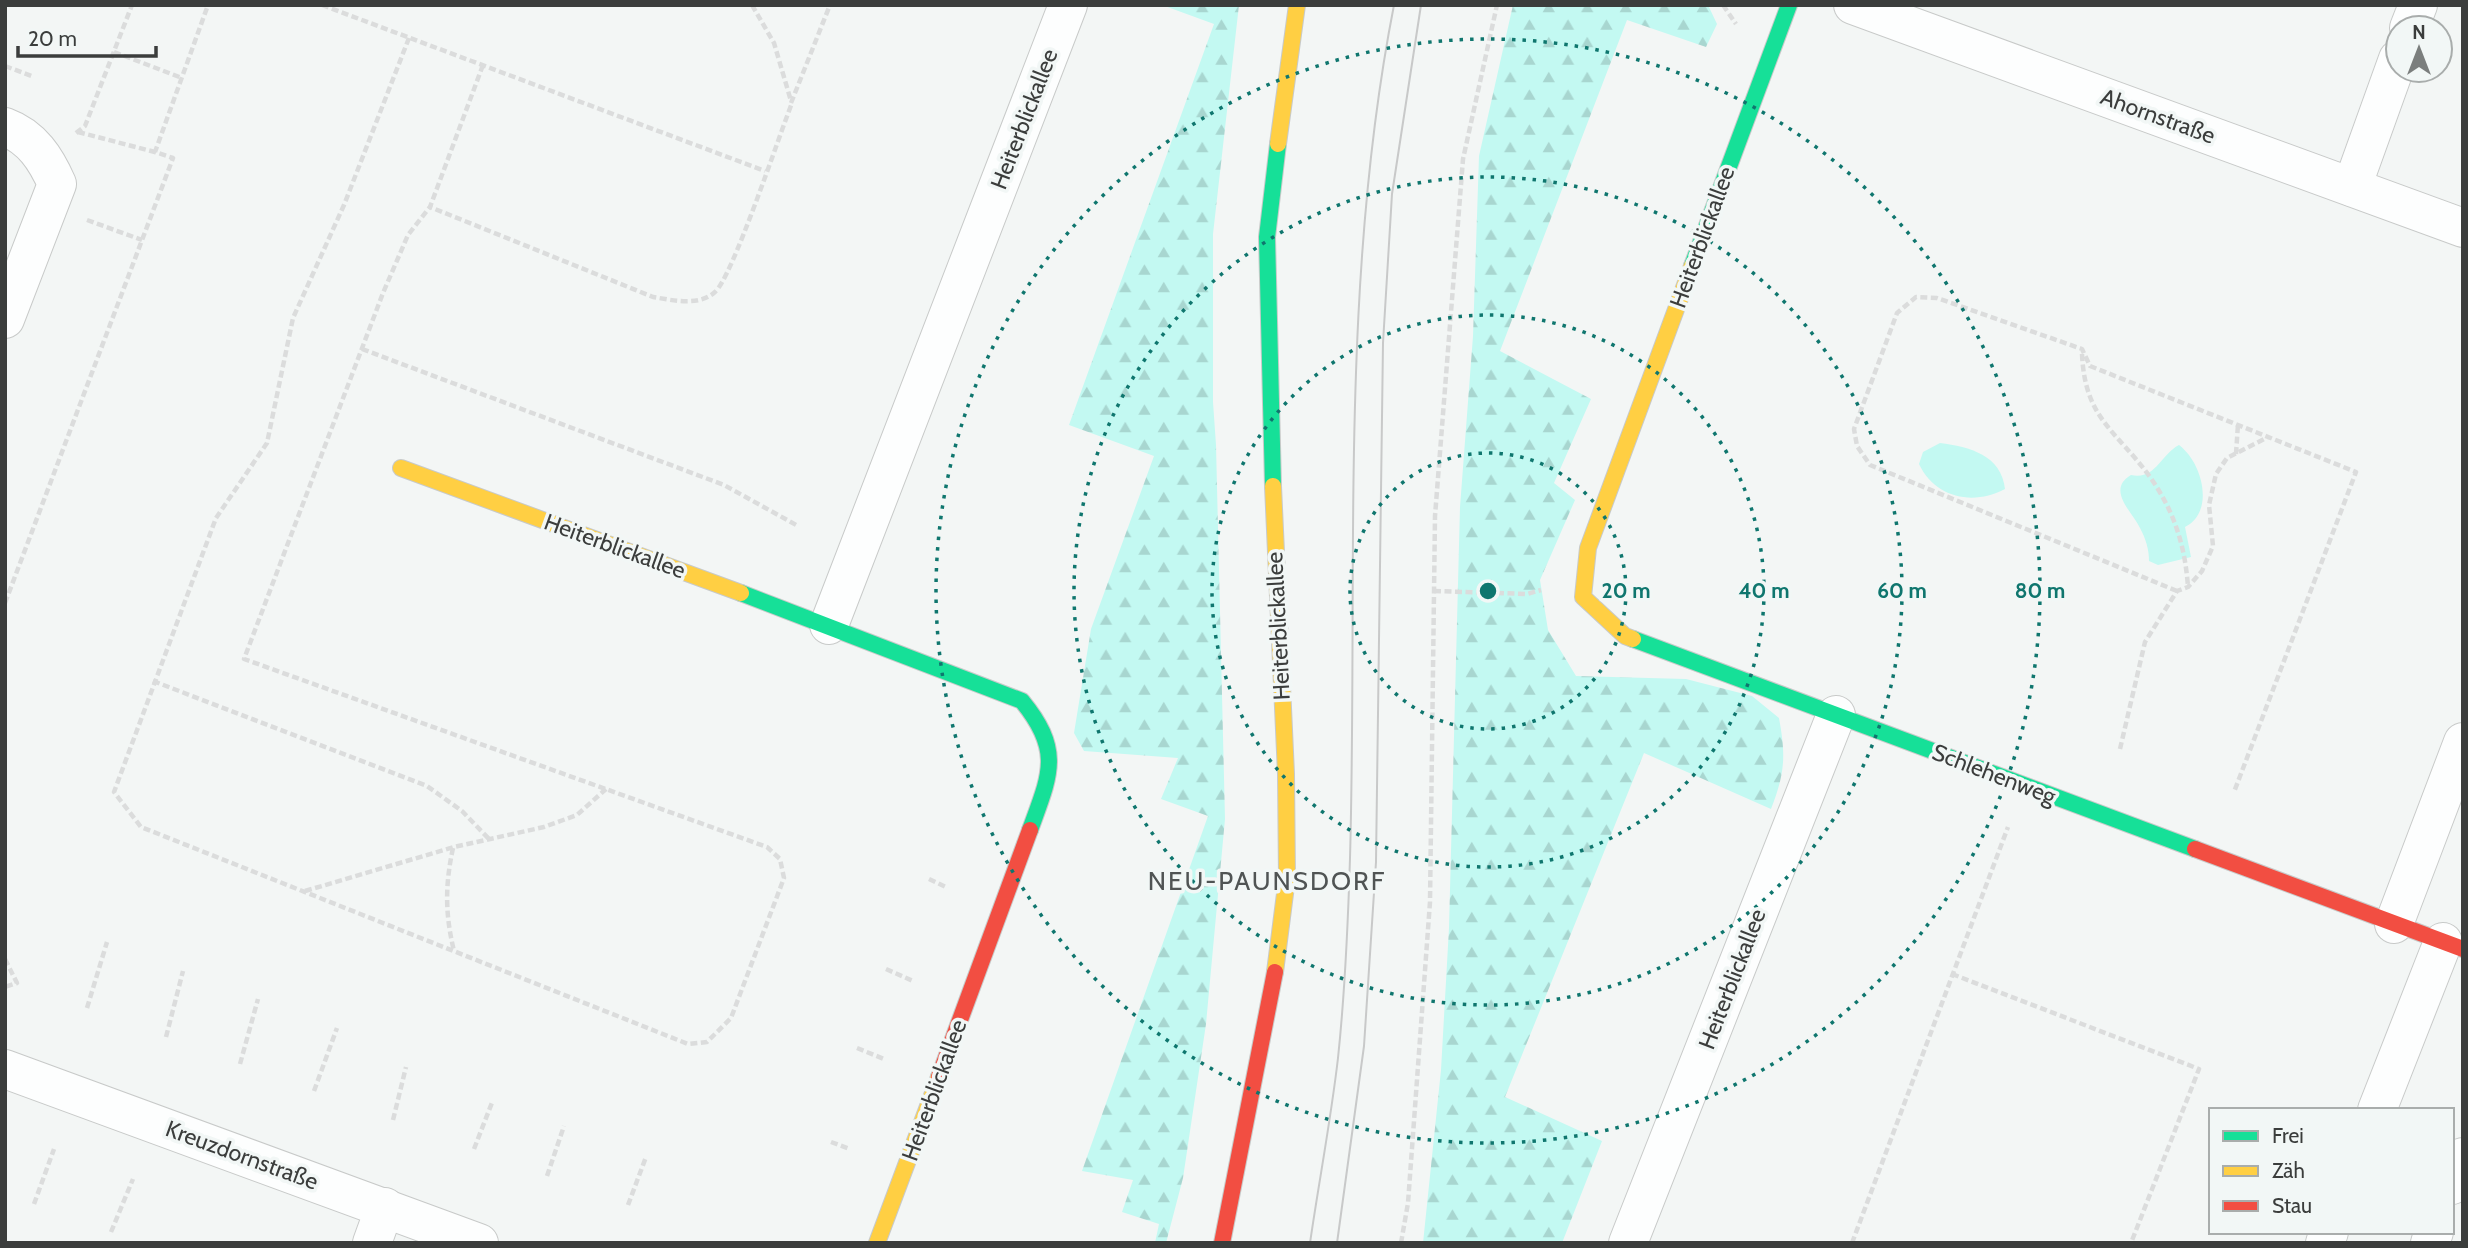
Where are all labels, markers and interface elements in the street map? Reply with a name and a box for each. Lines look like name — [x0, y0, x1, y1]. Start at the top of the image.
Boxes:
scale bar — [18, 14, 156, 58]
north arrow — [2384, 14, 2454, 84]
text: N — [2412, 21, 2426, 44]
text: 20 m — [28, 26, 77, 51]
street label: Heiterblickallee — [984, 45, 1064, 193]
street label: Ahornstraße — [2097, 82, 2219, 150]
street label: Heiterblickallee — [1663, 162, 1741, 311]
street label: Heiterblickallee — [541, 507, 690, 585]
street label: Heiterblickallee — [1260, 551, 1296, 701]
text: 20 m — [1602, 578, 1650, 603]
text: 40 m — [1739, 578, 1789, 603]
text: 60 m — [1877, 578, 1927, 603]
text: 80 m — [2015, 578, 2065, 603]
centre of rings — [1476, 579, 1500, 603]
street label: Schlehenweg — [1928, 738, 2060, 811]
district label: NEU-PAUNSDORF — [1148, 865, 1386, 897]
street label: Heiterblickallee — [1692, 905, 1772, 1053]
street label: Heiterblickallee — [895, 1015, 973, 1164]
legend — [2209, 1108, 2454, 1234]
street label: Kreuzdornstraße — [162, 1114, 322, 1196]
text: Frei — [2272, 1123, 2304, 1148]
text: Zäh — [2272, 1158, 2305, 1183]
text: Stau — [2272, 1193, 2312, 1218]

